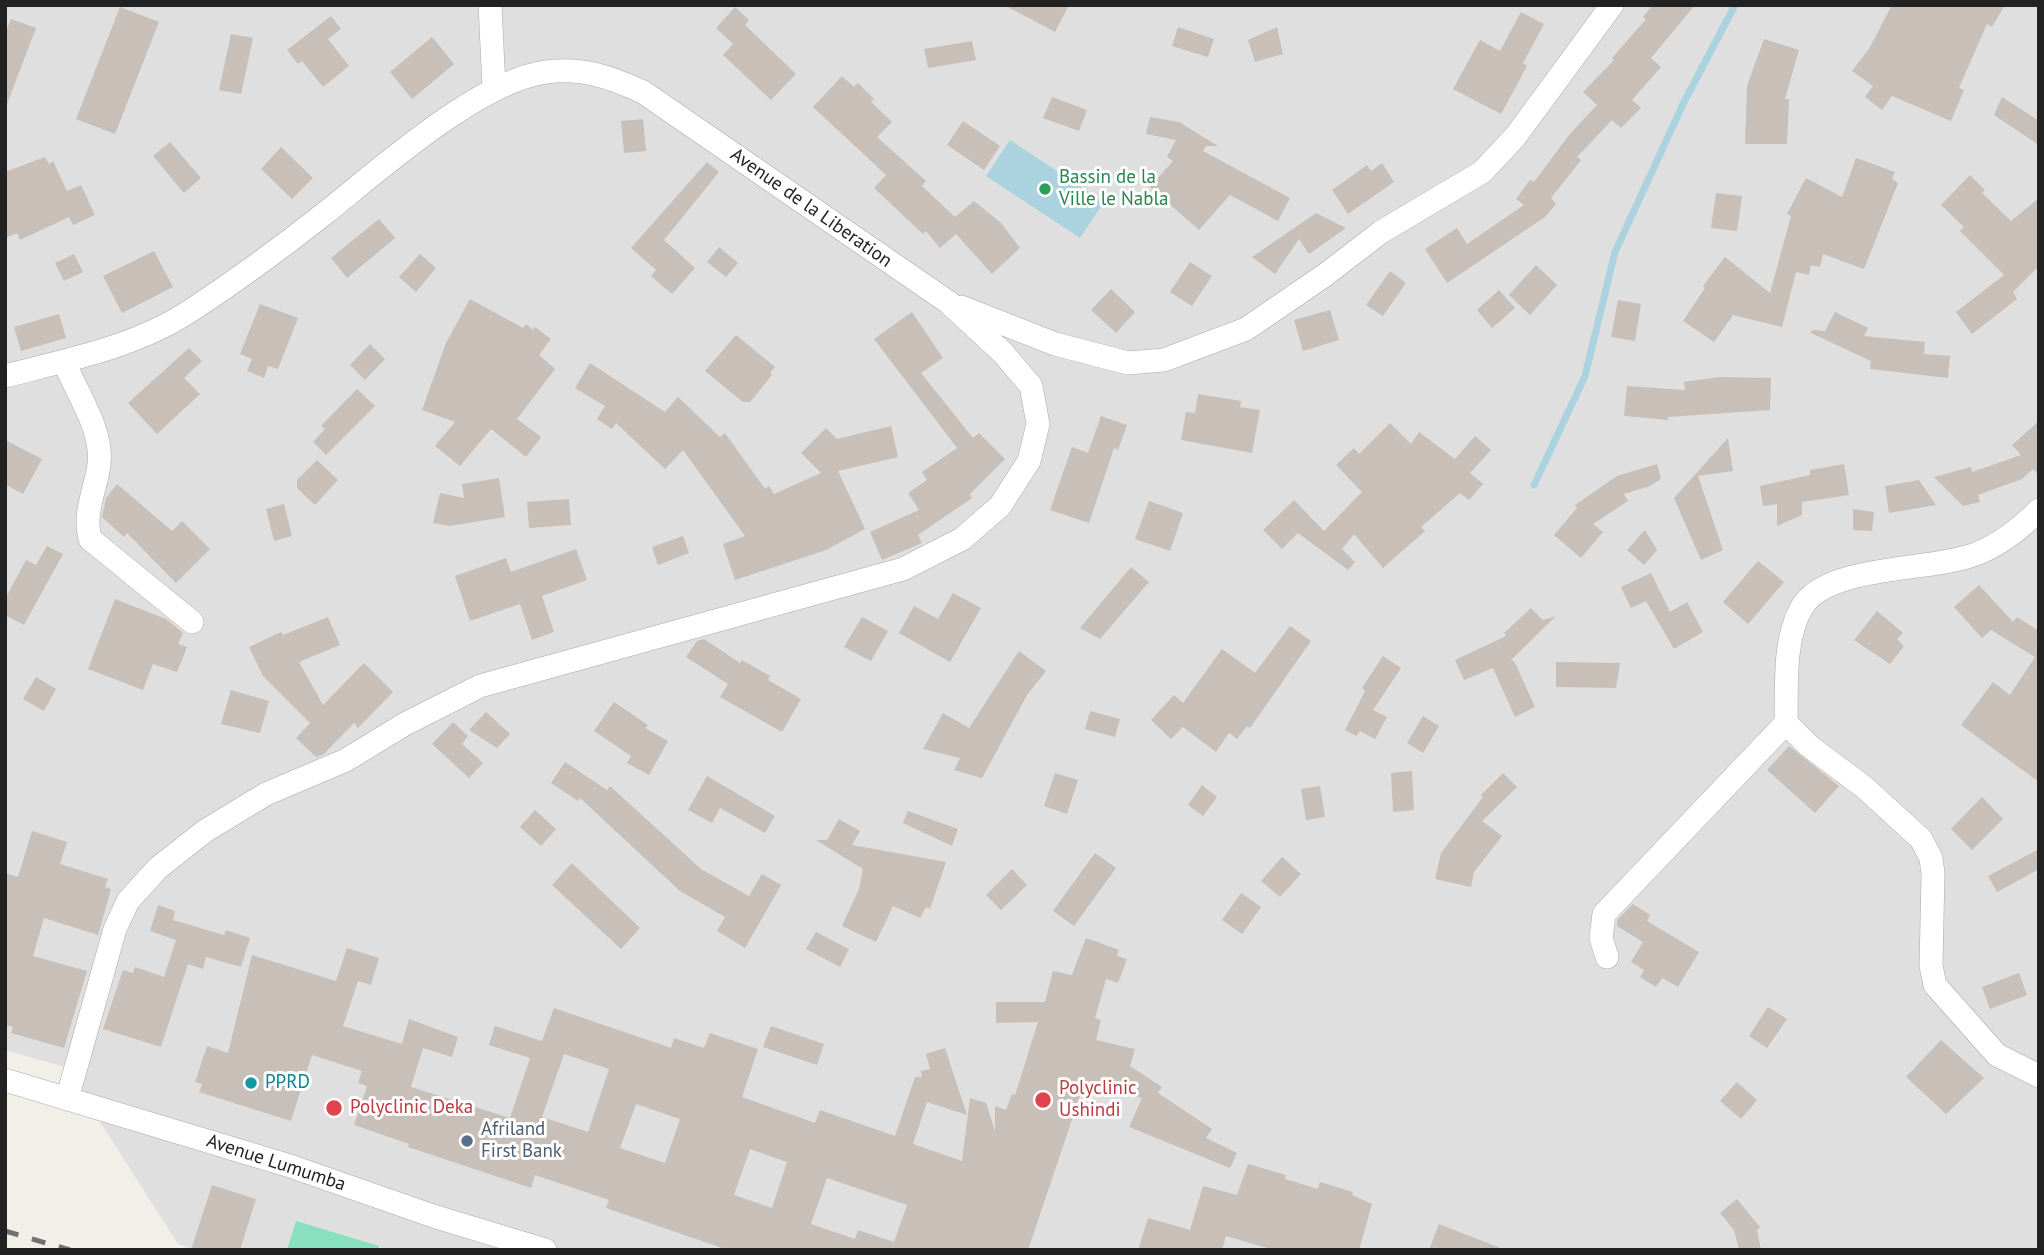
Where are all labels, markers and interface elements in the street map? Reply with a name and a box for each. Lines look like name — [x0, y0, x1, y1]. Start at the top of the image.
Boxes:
street label: Avenue de la Liberation — [726, 144, 896, 272]
place label: Bassin de la Ville le Nabla — [1059, 167, 1168, 211]
marker: Bassin de la Ville le Nabla — [1037, 181, 1053, 197]
place label: PPRD — [265, 1072, 310, 1094]
marker: PPRD — [243, 1075, 259, 1091]
place label: Polyclinic Ushindi — [1059, 1078, 1137, 1122]
marker: Polyclinic Ushindi — [1033, 1090, 1053, 1110]
place label: Polyclinic Deka — [350, 1097, 473, 1119]
marker: Polyclinic Deka — [324, 1098, 344, 1118]
place label: Afriland First Bank — [481, 1119, 562, 1163]
street label: Avenue Lumumba — [204, 1130, 348, 1196]
marker: Afriland First Bank — [459, 1133, 475, 1149]

